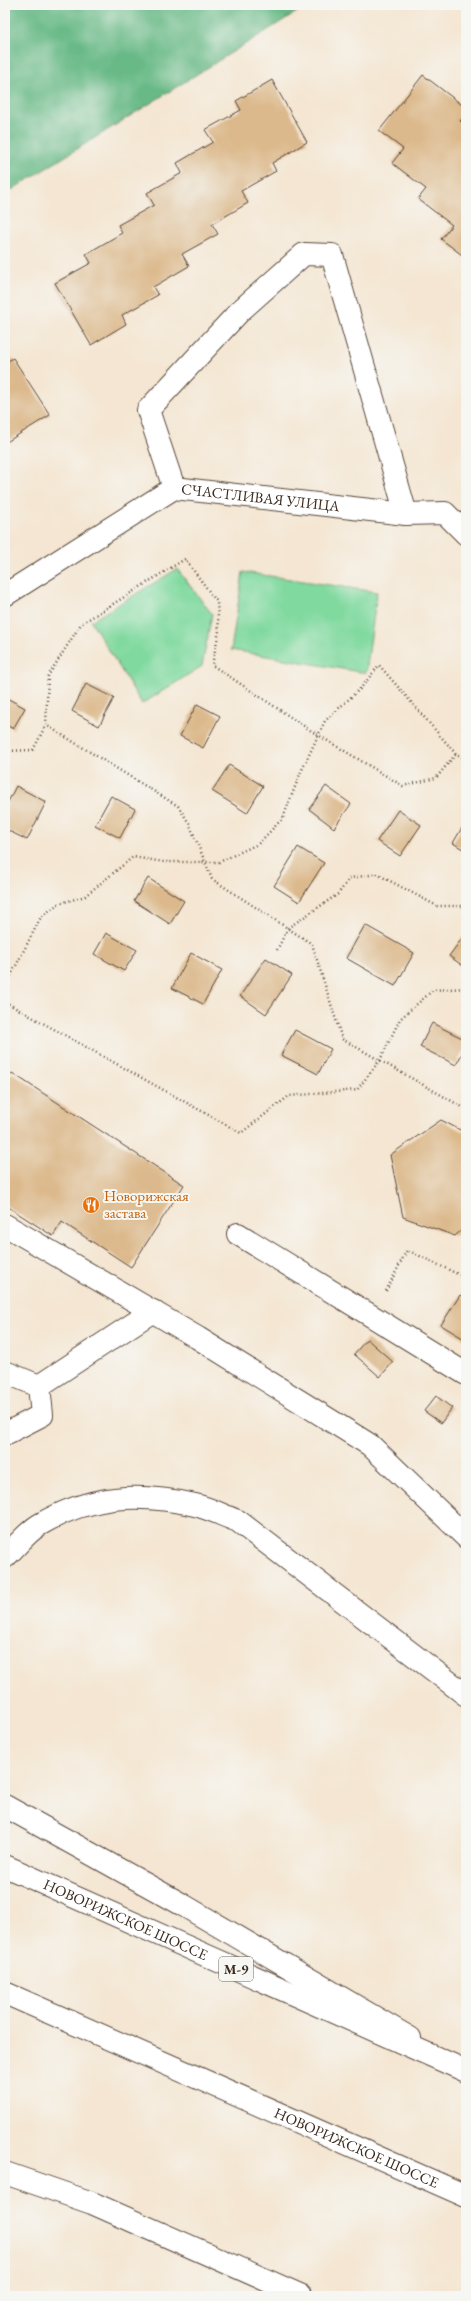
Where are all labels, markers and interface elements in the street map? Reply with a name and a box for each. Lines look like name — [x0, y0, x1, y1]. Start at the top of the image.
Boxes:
street label: СЧАСТЛИВАЯ УЛИЦА — [180, 479, 341, 516]
place label: Новорижская застава — [104, 1186, 189, 1222]
restaurant icon: Новорижская застава — [81, 1195, 101, 1215]
street label: НОВОРИЖСКОЕ ШОССЕ — [41, 1874, 211, 1964]
road number: М-9 — [219, 1957, 253, 1981]
street label: НОВОРИЖСКОЕ ШОССЕ — [271, 2103, 442, 2192]

